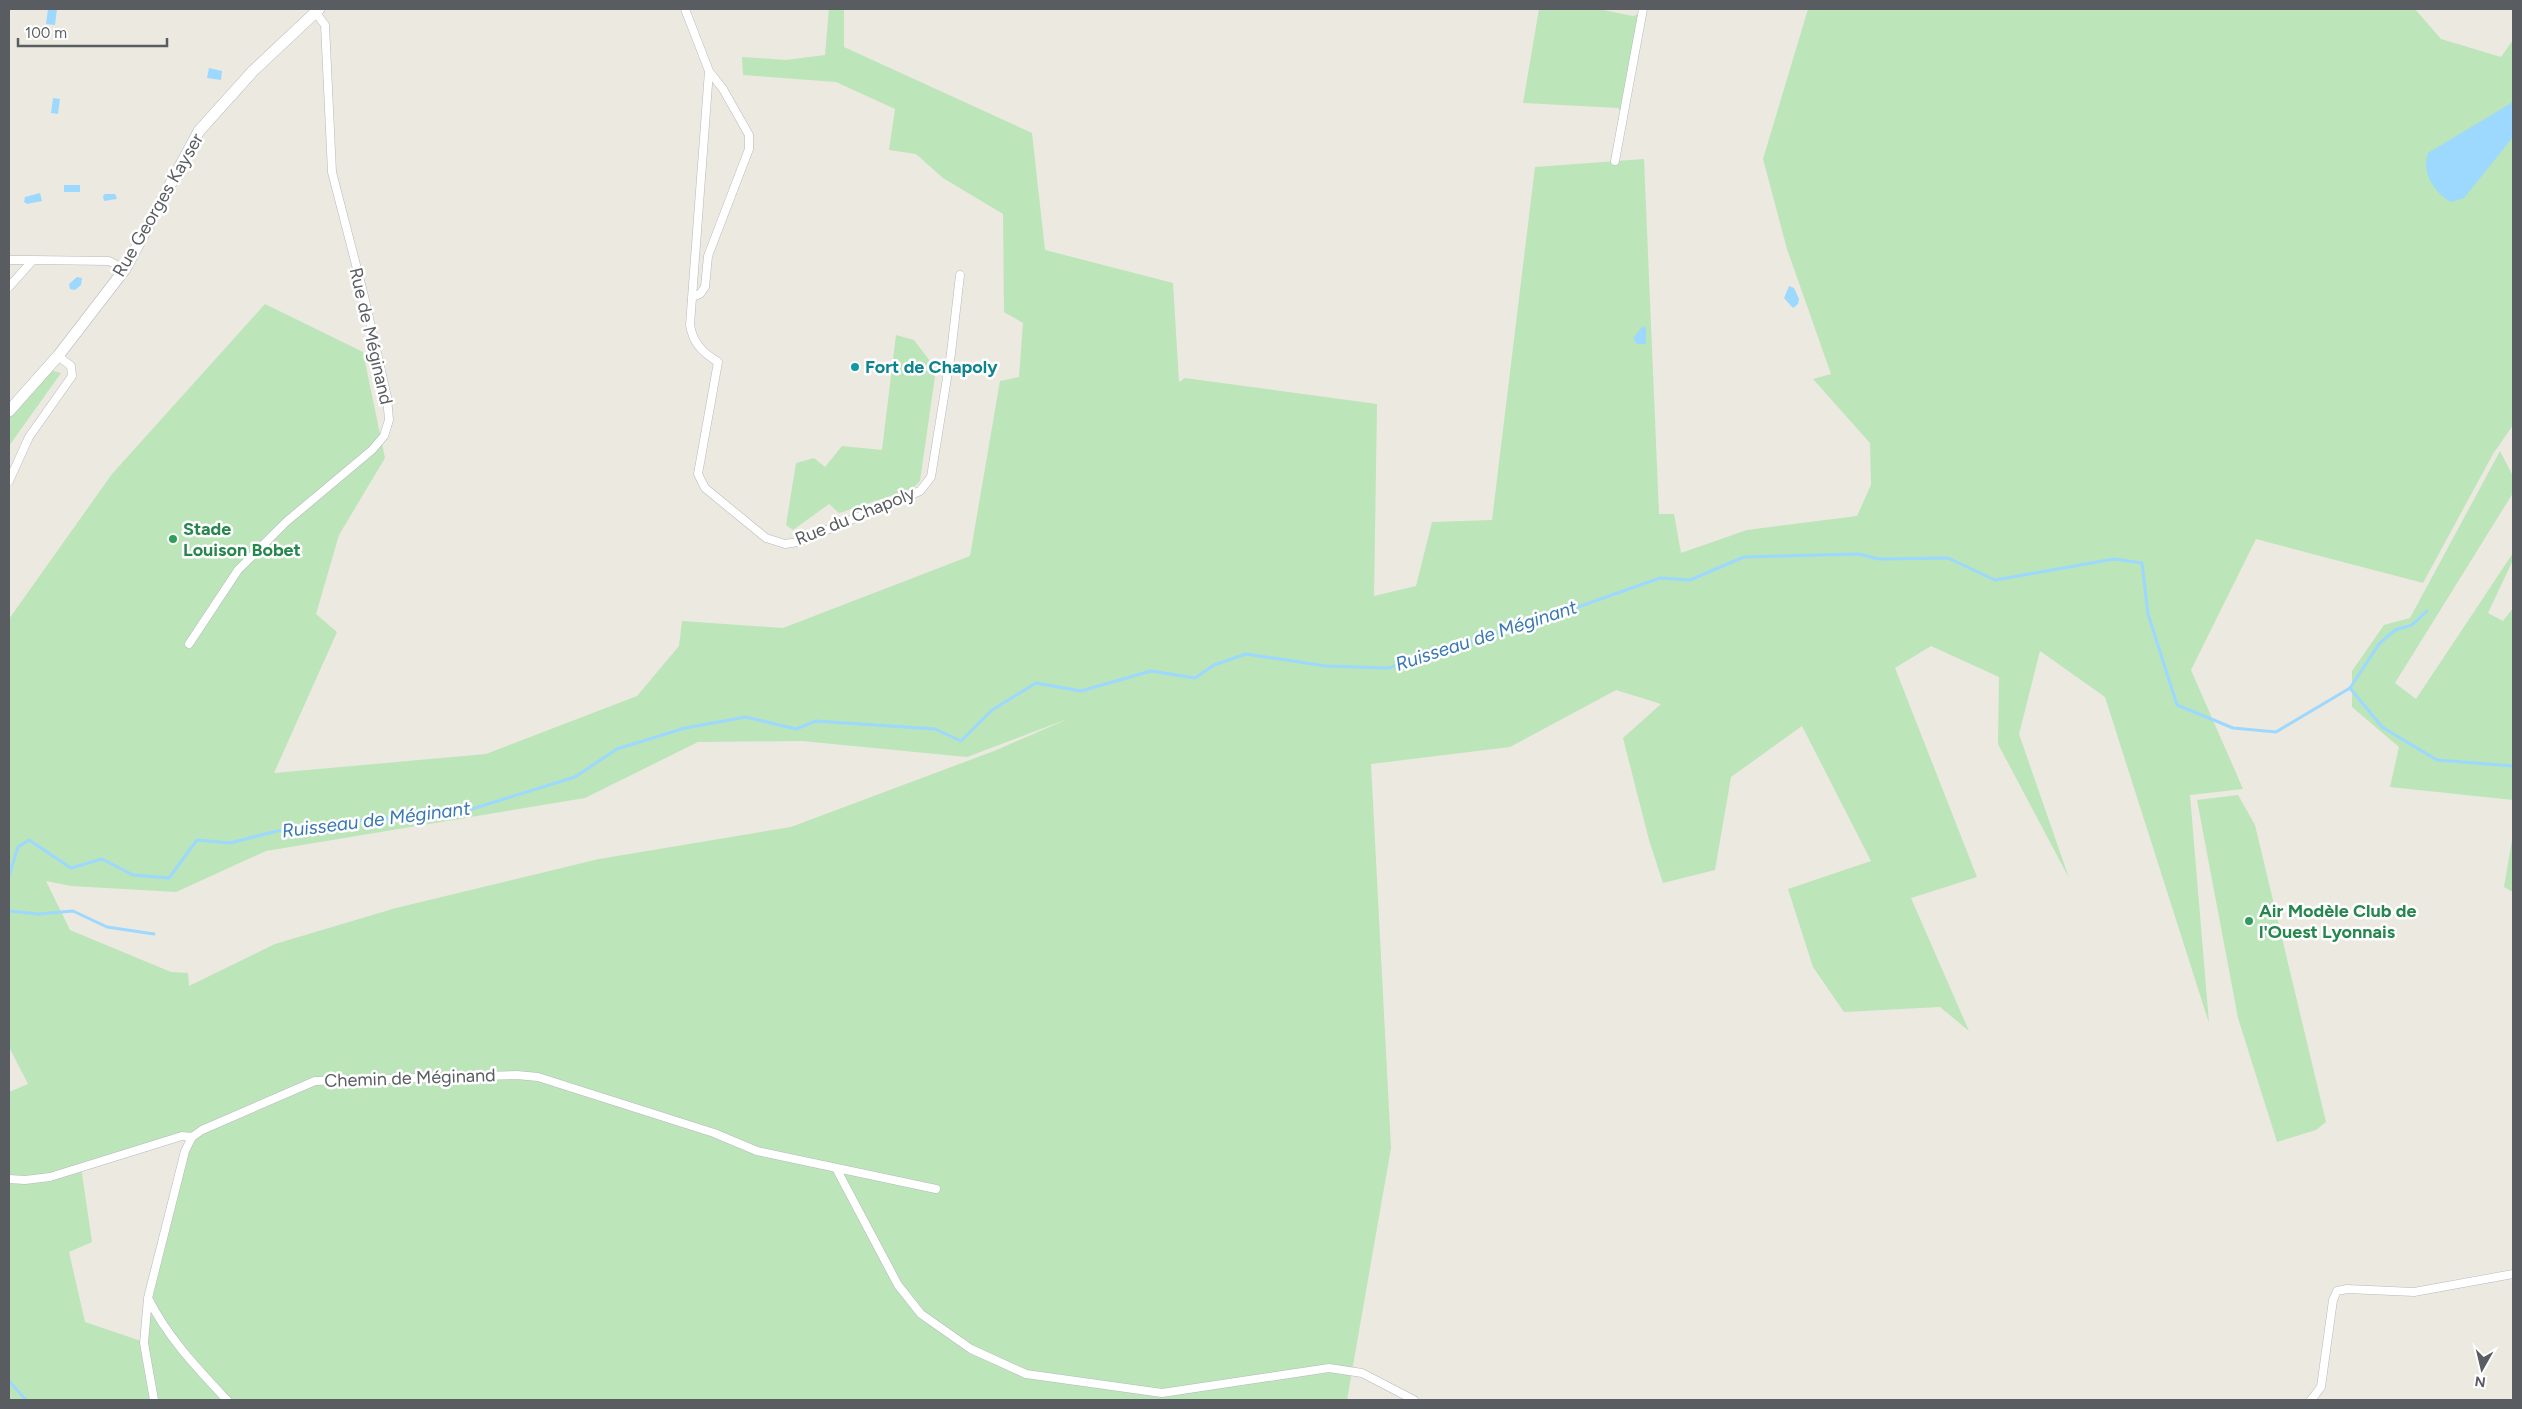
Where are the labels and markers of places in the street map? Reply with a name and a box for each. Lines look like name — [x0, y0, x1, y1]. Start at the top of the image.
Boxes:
place label: Fort de Chapoly — [865, 356, 998, 378]
marker: Fort de Chapoly — [849, 361, 861, 373]
place label: Stade Louison Bobet — [183, 518, 301, 561]
marker: Stade Louison Bobet — [167, 533, 179, 545]
place label: Air Modèle Club de l'Ouest Lyonnais — [2259, 900, 2416, 943]
marker: Air Modèle Club de l'Ouest Lyonnais — [2243, 915, 2255, 927]

